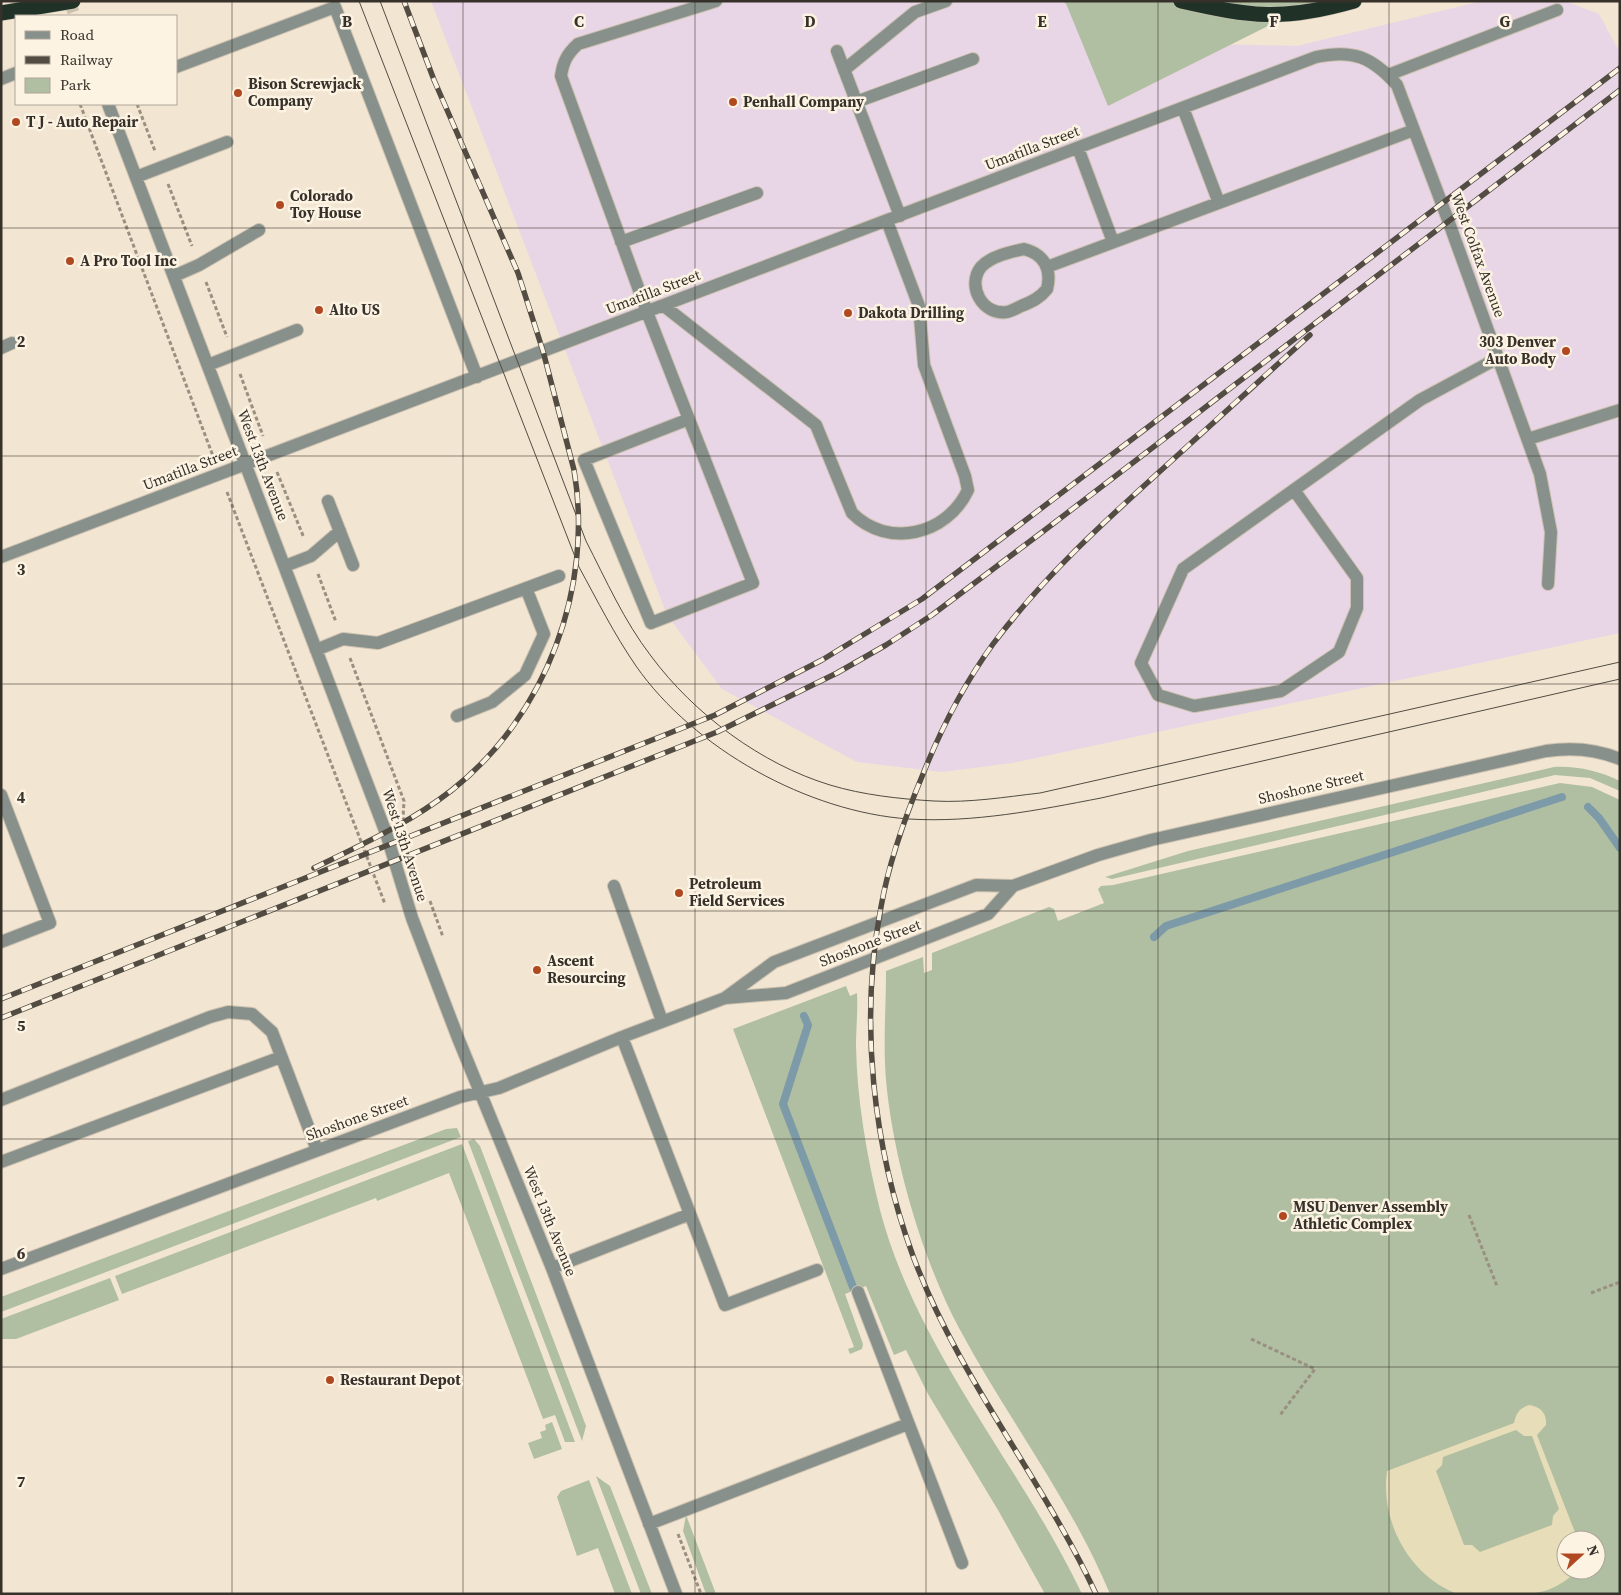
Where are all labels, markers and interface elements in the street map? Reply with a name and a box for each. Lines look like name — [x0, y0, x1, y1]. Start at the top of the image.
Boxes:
text: B — [342, 10, 353, 32]
text: C — [574, 10, 584, 32]
text: D — [804, 10, 816, 32]
text: E — [1037, 10, 1047, 32]
text: F — [1269, 10, 1279, 32]
text: G — [1500, 10, 1511, 32]
legend — [15, 15, 178, 105]
text: Road — [60, 24, 94, 45]
text: Railway — [60, 49, 113, 70]
place label: Bison Screwjack Company — [248, 73, 361, 111]
text: Park — [60, 74, 92, 95]
marker: Bison Screwjack Company — [232, 87, 244, 99]
place label: Penhall Company — [743, 91, 864, 112]
marker: Penhall Company — [727, 96, 739, 108]
place label: T J - Auto Repair — [26, 111, 138, 132]
marker: T J - Auto Repair — [10, 116, 22, 128]
street label: Umatilla Street — [982, 120, 1082, 175]
place label: Colorado Toy House — [290, 185, 361, 223]
street label: West Colfax Avenue — [1446, 189, 1511, 321]
marker: Colorado Toy House — [274, 199, 286, 211]
place label: A Pro Tool Inc — [80, 250, 177, 271]
marker: A Pro Tool Inc — [64, 255, 76, 267]
street label: Umatilla Street — [603, 264, 703, 319]
place label: Alto US — [329, 299, 380, 320]
place label: Dakota Drilling — [858, 302, 964, 323]
marker: Alto US — [313, 304, 325, 316]
marker: Dakota Drilling — [842, 307, 854, 319]
text: 2 — [17, 330, 26, 352]
place label: 303 Denver Auto Body — [1479, 331, 1556, 369]
marker: 303 Denver Auto Body — [1560, 345, 1572, 357]
street label: West 13th Avenue — [233, 406, 294, 524]
street label: Umatilla Street — [140, 440, 240, 495]
text: 3 — [17, 558, 26, 580]
street label: Shoshone Street — [1256, 764, 1366, 809]
text: 4 — [17, 786, 26, 808]
street label: West 13th Avenue — [377, 786, 434, 904]
place label: Petroleum Field Services — [689, 873, 785, 911]
marker: Petroleum Field Services — [673, 887, 685, 899]
street label: Shoshone Street — [816, 913, 924, 972]
place label: Ascent Resourcing — [547, 950, 626, 988]
marker: Ascent Resourcing — [531, 964, 543, 976]
text: 5 — [17, 1014, 26, 1036]
street label: Shoshone Street — [303, 1089, 411, 1146]
street label: West 13th Avenue — [519, 1162, 582, 1280]
place label: MSU Denver Assembly Athletic Complex — [1293, 1196, 1448, 1234]
marker: MSU Denver Assembly Athletic Complex — [1277, 1210, 1289, 1222]
text: 6 — [17, 1242, 26, 1264]
place label: Restaurant Depot — [340, 1369, 461, 1390]
marker: Restaurant Depot — [324, 1374, 336, 1386]
text: 7 — [17, 1470, 26, 1492]
north arrow — [1556, 1530, 1606, 1580]
text: N — [1582, 1542, 1604, 1559]

